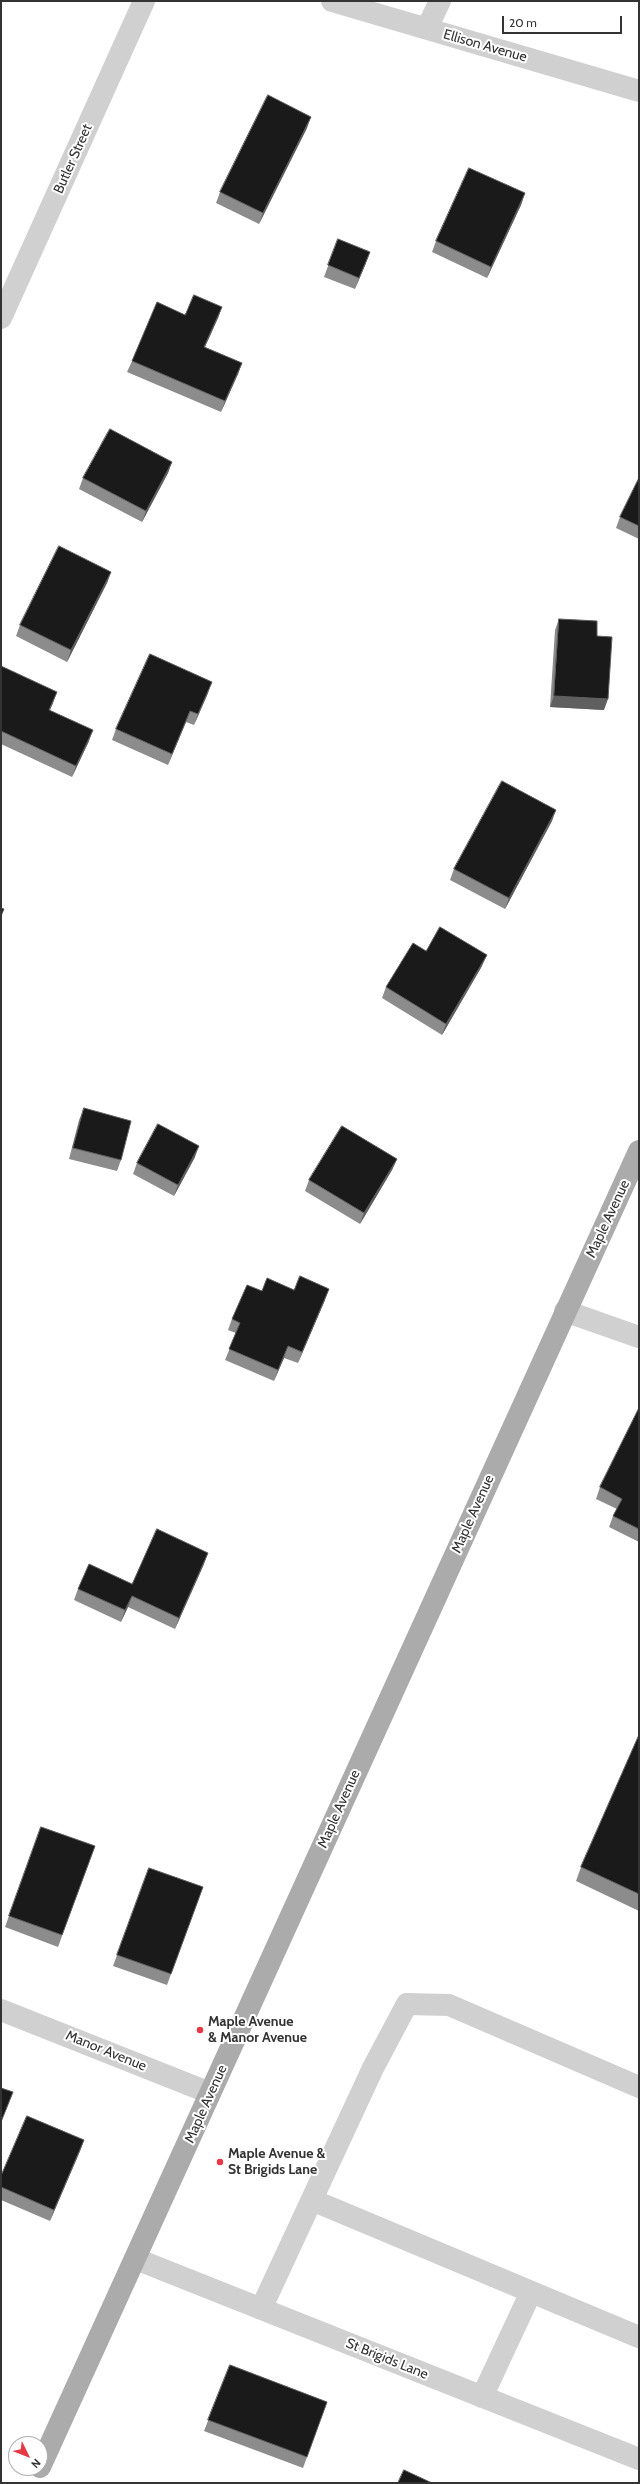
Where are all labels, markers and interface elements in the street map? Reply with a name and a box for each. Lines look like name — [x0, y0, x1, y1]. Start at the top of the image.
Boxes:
scale bar — [504, 8, 624, 34]
text: 20 m — [509, 15, 537, 30]
street label: Ellison Avenue — [441, 26, 529, 66]
street label: Butler Street — [50, 122, 96, 196]
street label: Maple Avenue — [583, 1177, 633, 1261]
street label: Maple Avenue — [448, 1472, 498, 1556]
street label: Maple Avenue — [314, 1767, 364, 1851]
place label: Maple Avenue & Manor Avenue — [208, 2014, 307, 2046]
marker: Maple Avenue & Manor Avenue — [195, 2025, 205, 2035]
street label: Manor Avenue — [63, 2027, 149, 2075]
street label: Maple Avenue — [181, 2062, 231, 2146]
place label: Maple Avenue & St Brigids Lane — [228, 2146, 325, 2178]
marker: Maple Avenue & St Brigids Lane — [215, 2157, 225, 2167]
street label: St Brigids Lane — [343, 2335, 431, 2383]
north arrow — [8, 2436, 48, 2476]
text: N — [28, 2456, 44, 2471]

